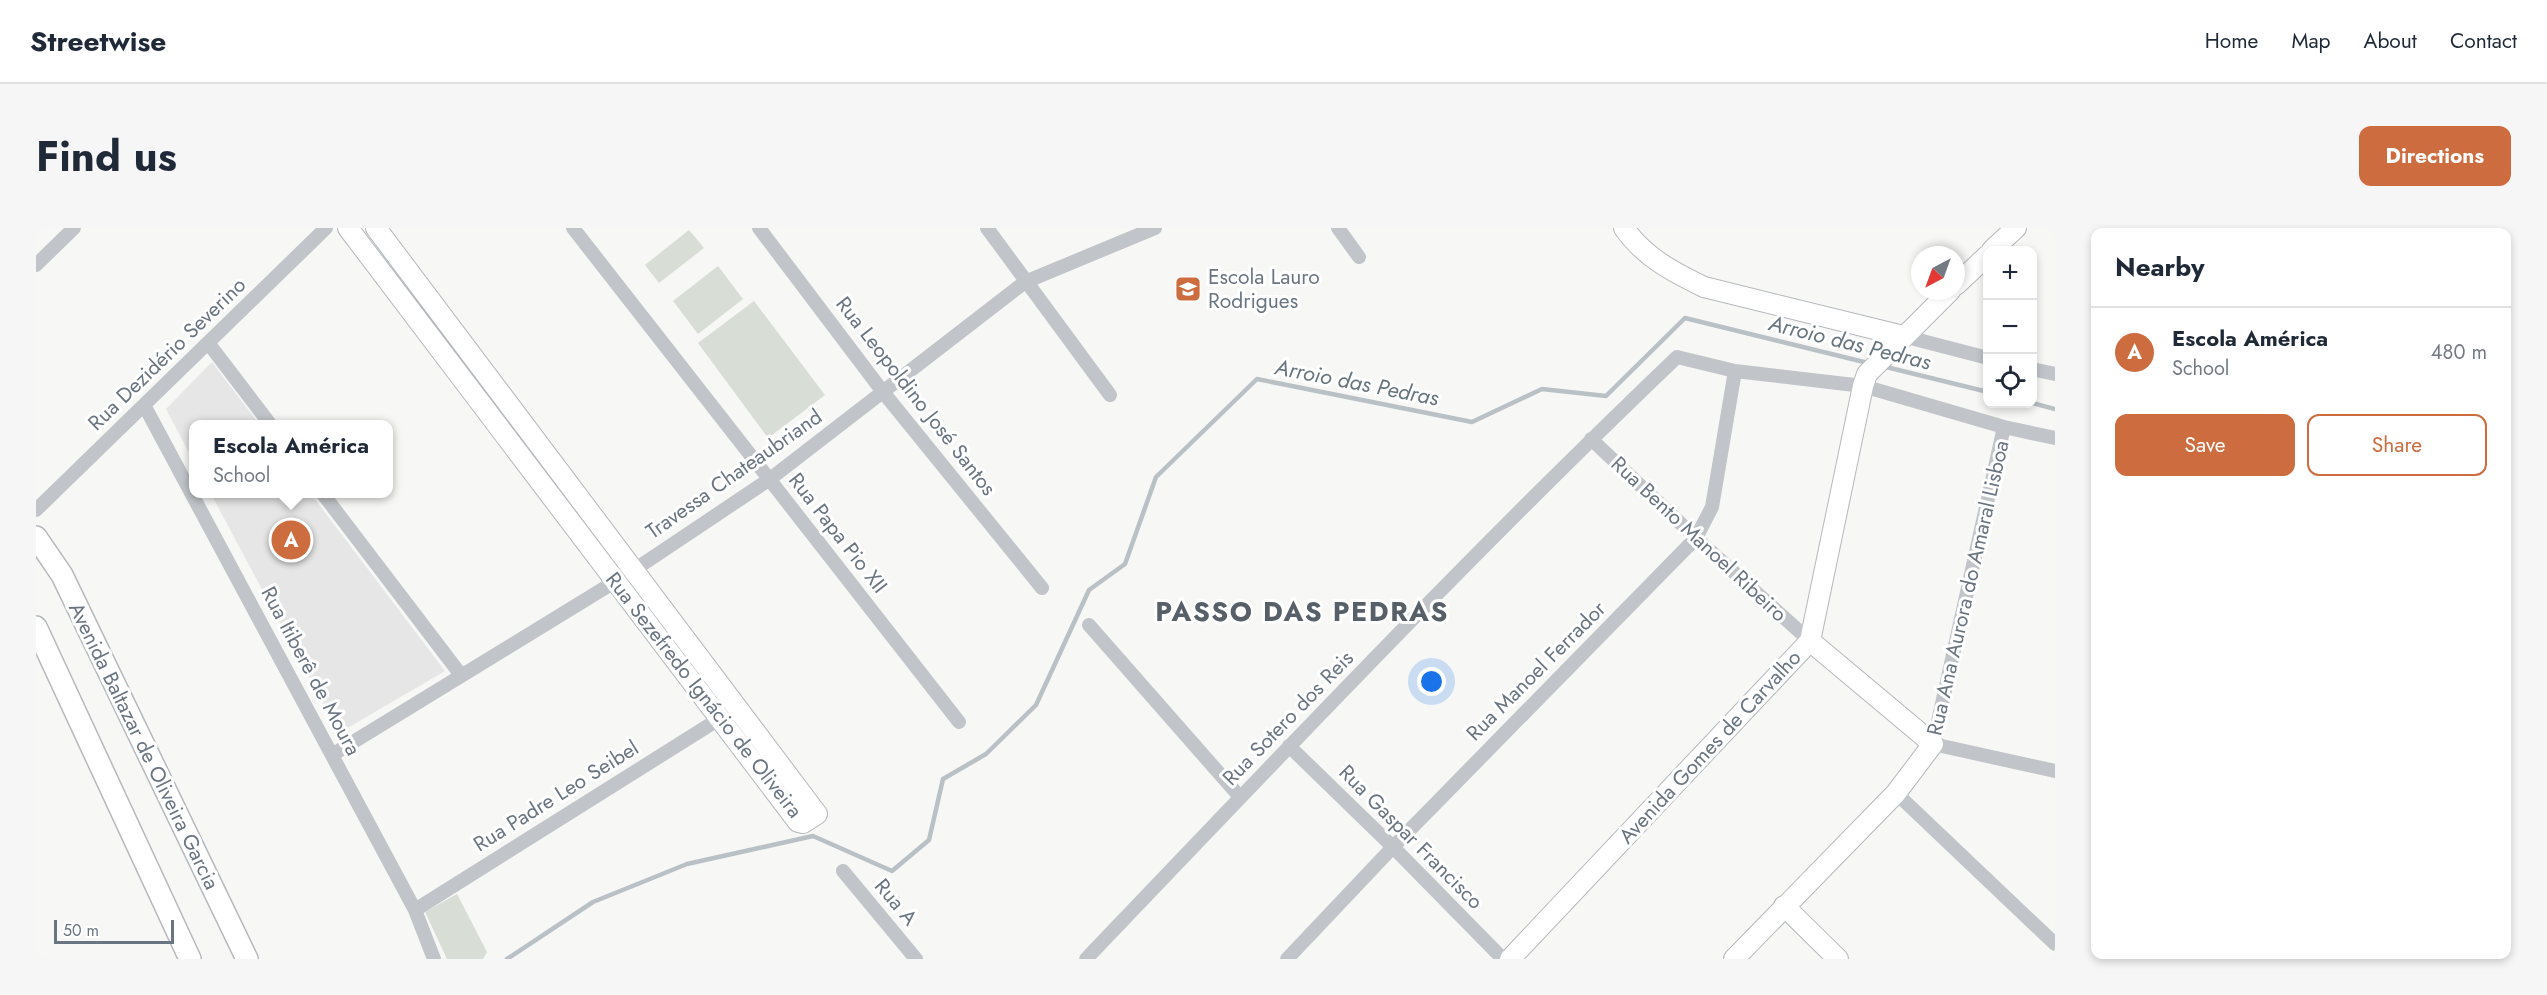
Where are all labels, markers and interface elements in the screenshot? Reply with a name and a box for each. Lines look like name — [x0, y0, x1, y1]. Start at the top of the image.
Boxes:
text: Streetwise — [30, 21, 166, 62]
text: Home — [2205, 26, 2258, 56]
text: Map — [2291, 26, 2331, 56]
text: About — [2364, 26, 2417, 56]
text: Contact — [2450, 26, 2517, 56]
text: Find us — [36, 126, 177, 187]
button: Directions — [2359, 126, 2511, 186]
north arrow — [1911, 246, 1965, 300]
map controls — [1983, 246, 2037, 408]
button: + — [1983, 246, 2037, 300]
text: Nearby — [2115, 248, 2204, 286]
place label: Escola Lauro Rodrigues — [1208, 262, 1320, 316]
street label: Rua Dezidério Severino — [81, 271, 253, 437]
school or university icon: Escola Lauro Rodrigues — [1173, 274, 1203, 304]
street label: Rua Leopoldino José Santos — [829, 290, 1003, 502]
button: − — [1983, 300, 2037, 354]
water label: Arroio das Pedras — [1765, 306, 1935, 378]
text: Escola América — [2172, 322, 2328, 354]
text: A — [2127, 338, 2142, 367]
text: 480 m — [2431, 338, 2487, 367]
water label: Arroio das Pedras — [1272, 350, 1442, 414]
button: locate — [1983, 354, 2037, 408]
text: School — [2172, 354, 2229, 383]
street label: Travessa Chateaubriand — [640, 402, 828, 546]
button: Save — [2115, 414, 2295, 476]
button: Share — [2307, 414, 2487, 476]
popup — [189, 420, 393, 498]
text: Escola América — [213, 429, 369, 461]
street label: Rua Ana Aurora do Amaral Lisboa — [1919, 437, 2017, 739]
street label: Rua Bento Manoel Ribeiro — [1604, 449, 1794, 629]
text: School — [213, 461, 270, 490]
street label: Rua Papa Pio XII — [781, 467, 895, 599]
pin: A — [272, 518, 310, 562]
street label: Rua Sezefredo Ignácio de Oliveira — [598, 566, 810, 824]
street label: Rua Itiberê de Moura — [254, 581, 368, 761]
district label: PASSO DAS PEDRAS — [1155, 592, 1449, 631]
street label: Rua Manoel Ferrador — [1459, 594, 1613, 748]
street label: Avenida Baltazar de Oliveira Garcia — [61, 597, 227, 895]
street label: Avenida Gomes de Carvalho — [1612, 643, 1808, 851]
street label: Rua Sotero dos Reis — [1216, 644, 1360, 792]
your location — [1417, 667, 1446, 696]
street label: Rua Padre Leo Seibel — [468, 733, 644, 859]
street label: Rua Gaspar Francisco — [1332, 758, 1490, 916]
street label: Rua A — [867, 872, 925, 932]
scale bar — [54, 917, 174, 944]
text: 50 m — [63, 919, 99, 942]

